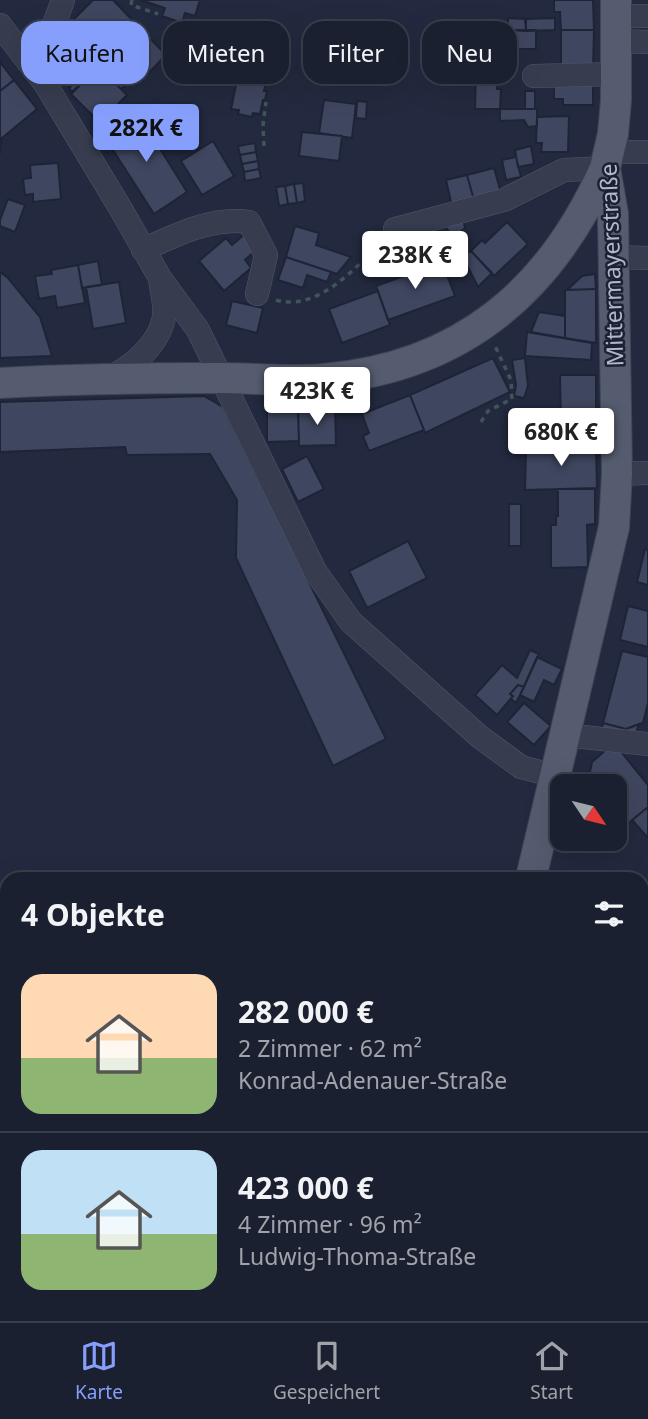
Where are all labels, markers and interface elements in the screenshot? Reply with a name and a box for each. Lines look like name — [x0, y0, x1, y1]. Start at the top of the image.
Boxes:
chip: Kaufen — [21, 21, 149, 84]
chip: Mieten — [163, 21, 289, 84]
chip: Filter — [303, 21, 408, 84]
chip: Neu — [422, 21, 517, 84]
pin: 282K € — [89, 104, 203, 164]
text: 282K € — [109, 111, 183, 143]
street label: Mittermayerstraße — [591, 163, 631, 367]
pin: 238K € — [358, 232, 472, 291]
text: 238K € — [378, 238, 452, 270]
pin: 423K € — [260, 368, 374, 427]
text: 423K € — [280, 374, 354, 406]
pin: 680K € — [504, 408, 618, 468]
text: 680K € — [524, 415, 598, 447]
north arrow — [550, 774, 626, 850]
map controls — [550, 774, 627, 851]
text: 4 Objekte — [21, 894, 165, 935]
icon: filters — [590, 895, 628, 933]
text: 282 000 € — [238, 991, 374, 1032]
icon: home — [77, 1002, 161, 1086]
text: 2 Zimmer · 62 m² — [238, 1032, 422, 1064]
text: Konrad-Adenauer-Straße — [238, 1064, 507, 1096]
text: 423 000 € — [238, 1167, 374, 1208]
icon: home — [77, 1178, 161, 1262]
text: 4 Zimmer · 96 m² — [238, 1208, 422, 1240]
text: Ludwig-Thoma-Straße — [238, 1240, 476, 1272]
tab: Karte — [75, 1337, 123, 1405]
tab: Gespeichert — [273, 1337, 380, 1405]
tab: Start — [530, 1337, 573, 1405]

